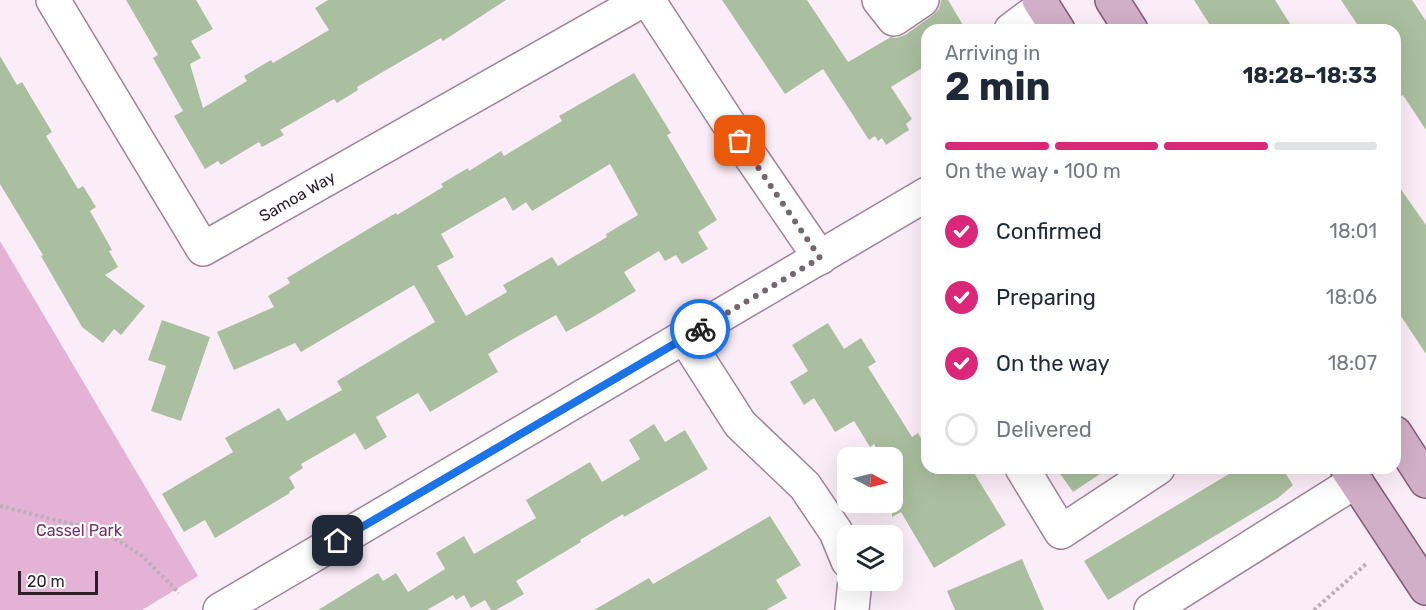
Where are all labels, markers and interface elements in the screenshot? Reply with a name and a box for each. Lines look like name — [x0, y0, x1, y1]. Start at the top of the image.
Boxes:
text: Arriving in — [945, 41, 1040, 65]
text: 18:28–18:33 — [1242, 62, 1377, 89]
text: 2 min — [945, 64, 1051, 110]
pin — [714, 115, 765, 166]
icon: bag — [723, 124, 756, 157]
text: On the way · 100 m — [945, 159, 1121, 183]
street label: Samoa Way — [256, 167, 339, 226]
icon: check — [945, 215, 978, 248]
text: Confirmed — [996, 218, 1102, 245]
text: 18:01 — [1329, 219, 1377, 243]
icon: check — [945, 281, 978, 314]
text: Preparing — [996, 284, 1096, 311]
text: 18:06 — [1326, 285, 1377, 309]
courier — [670, 299, 730, 359]
icon: bike — [684, 313, 717, 346]
icon: check — [945, 347, 978, 380]
text: On the way — [996, 350, 1110, 377]
text: 18:07 — [1328, 351, 1377, 375]
text: Delivered — [996, 416, 1092, 443]
north arrow — [837, 447, 903, 513]
map controls — [837, 447, 903, 591]
pin — [312, 515, 363, 566]
park label: Cassel Park — [36, 521, 123, 540]
icon: home — [321, 524, 354, 557]
button: layers — [837, 525, 903, 591]
scale bar — [18, 568, 98, 596]
text: 20 m — [27, 572, 65, 591]

